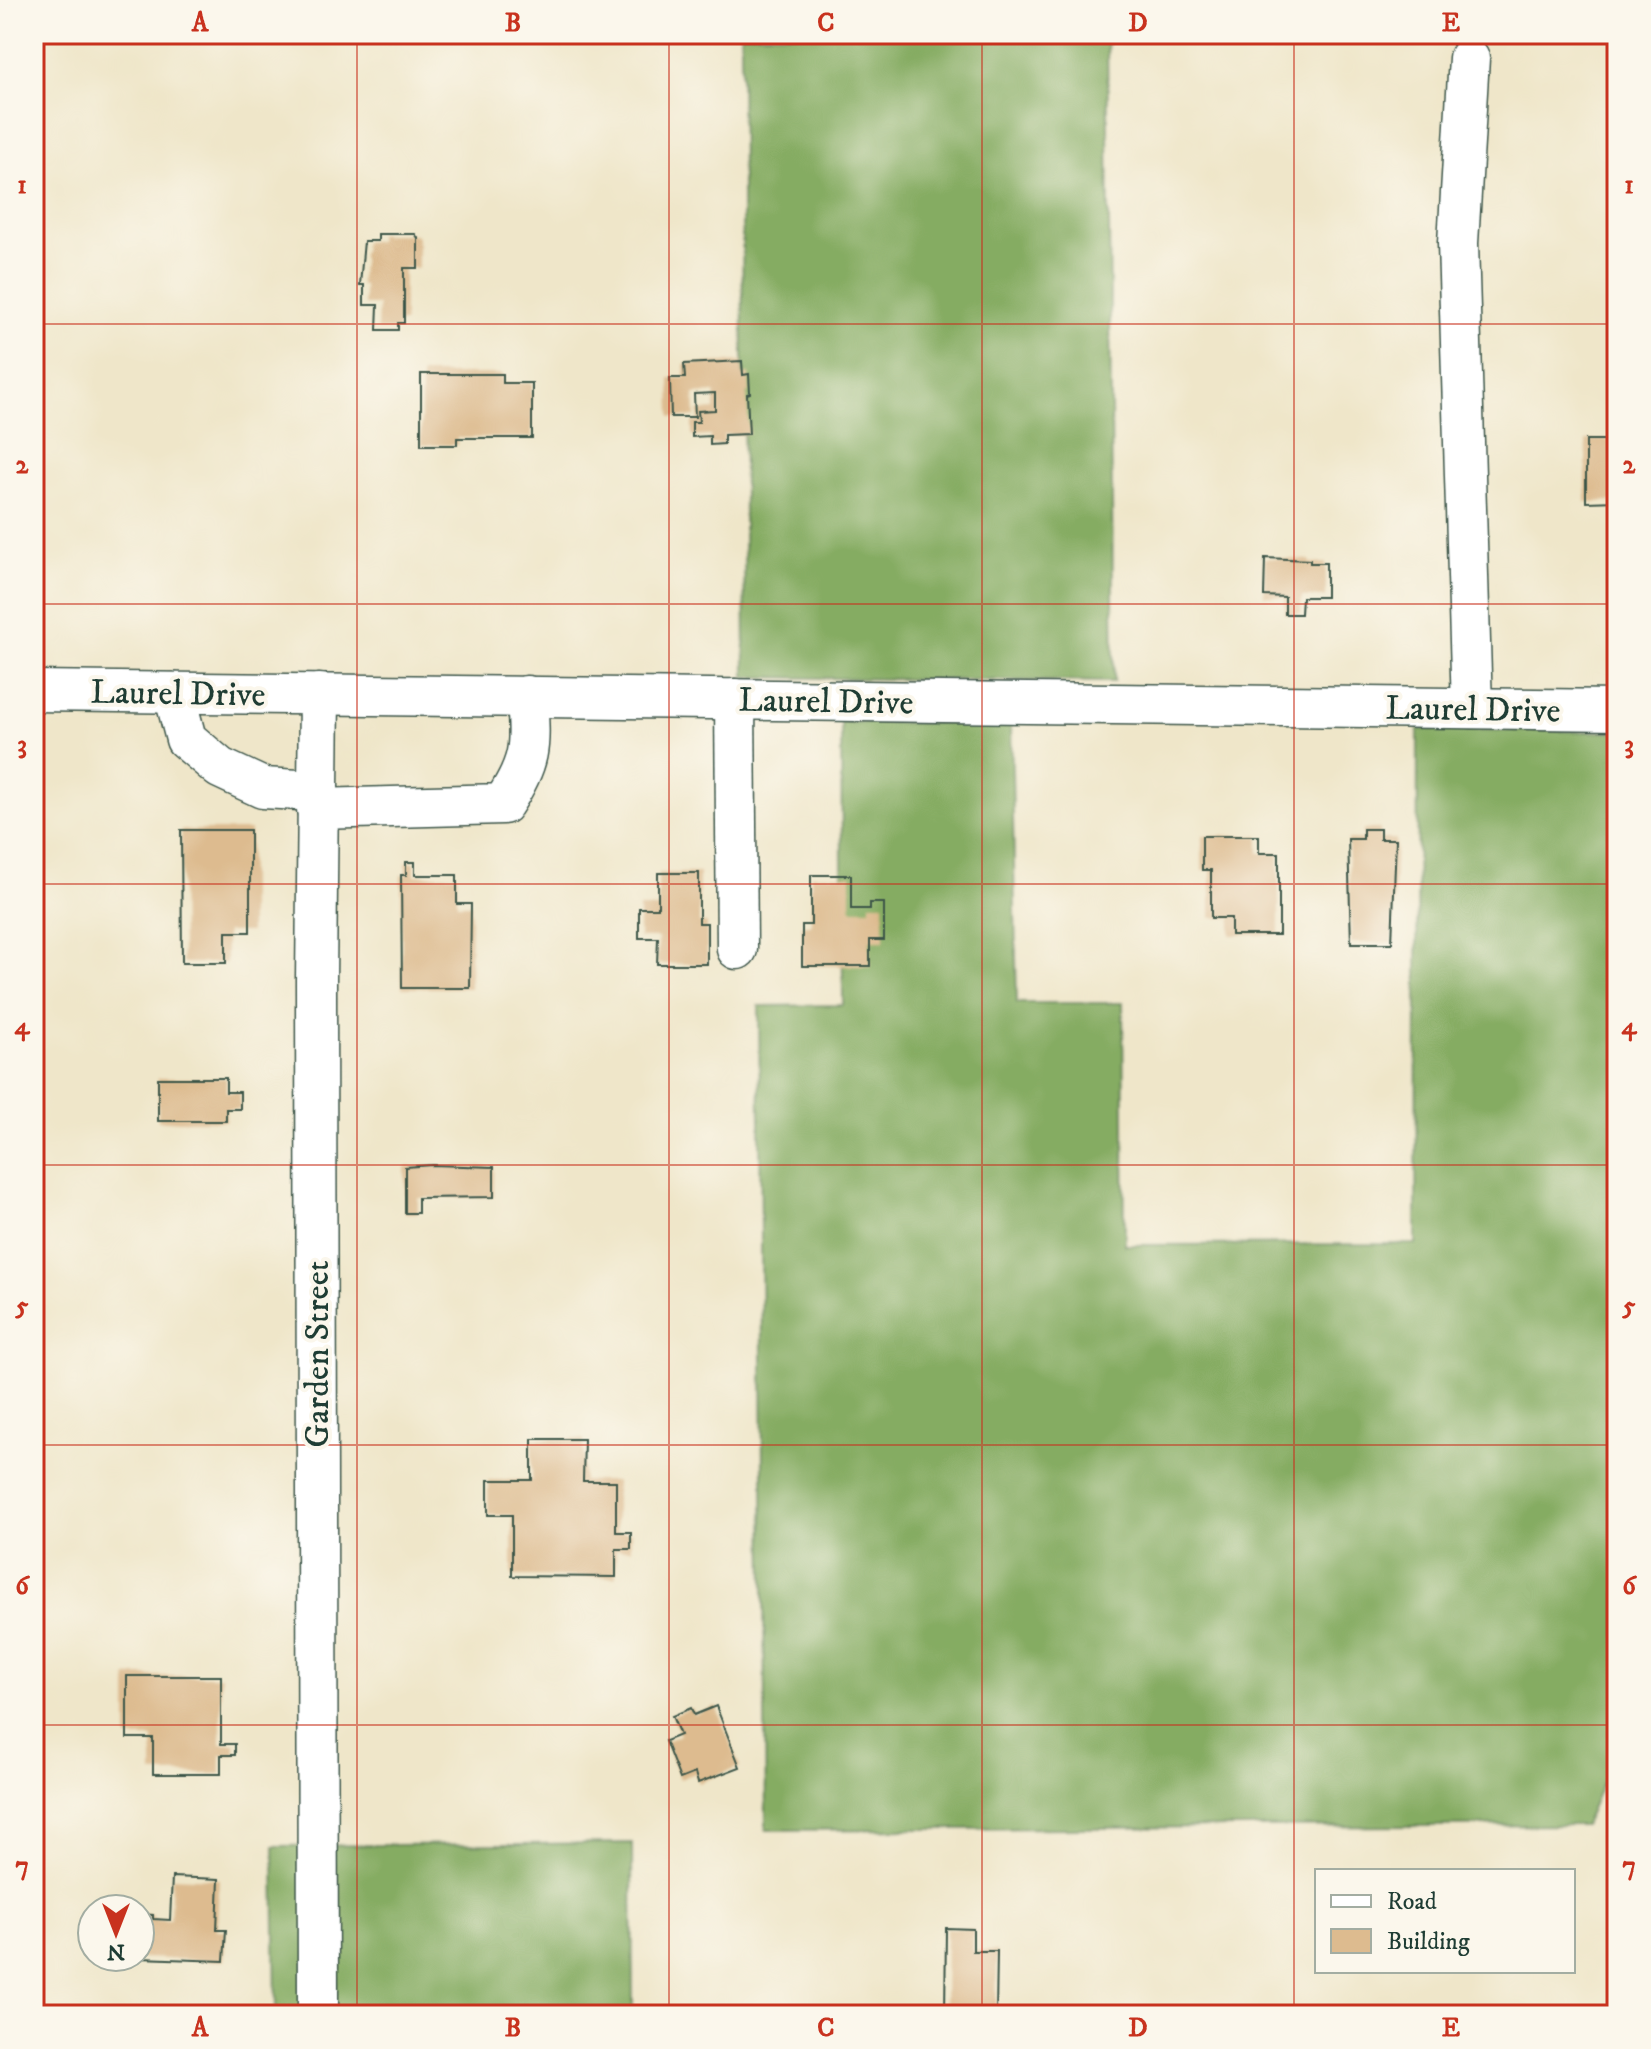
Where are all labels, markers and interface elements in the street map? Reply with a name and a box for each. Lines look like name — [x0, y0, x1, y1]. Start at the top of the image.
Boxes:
text: A — [191, 7, 210, 40]
text: B — [505, 7, 521, 40]
text: C — [817, 7, 835, 40]
text: D — [1128, 7, 1148, 40]
text: E — [1442, 7, 1460, 40]
text: 1 — [17, 169, 27, 202]
text: 1 — [1624, 169, 1634, 202]
text: 2 — [16, 449, 30, 482]
text: 2 — [1623, 449, 1637, 482]
street label: Laurel Drive — [90, 671, 266, 717]
street label: Laurel Drive — [738, 679, 914, 725]
street label: Laurel Drive — [1385, 687, 1561, 733]
text: 3 — [17, 729, 27, 762]
text: 3 — [1624, 729, 1634, 762]
text: 4 — [15, 1010, 31, 1043]
text: 4 — [1622, 1010, 1638, 1043]
street label: Garden Street — [297, 1260, 339, 1448]
text: 5 — [15, 1290, 29, 1323]
text: 5 — [1622, 1290, 1636, 1323]
text: 6 — [15, 1570, 30, 1603]
text: 6 — [1622, 1570, 1637, 1603]
text: 7 — [15, 1850, 29, 1883]
text: 7 — [1622, 1850, 1636, 1883]
legend — [1315, 1869, 1575, 1973]
text: Road — [1387, 1887, 1437, 1917]
north arrow — [76, 1893, 156, 1973]
text: Building — [1387, 1927, 1470, 1957]
text: N — [107, 1938, 125, 1965]
text: A — [191, 2012, 210, 2045]
text: B — [505, 2012, 521, 2045]
text: C — [817, 2012, 835, 2045]
text: D — [1128, 2012, 1148, 2045]
text: E — [1442, 2012, 1460, 2045]

